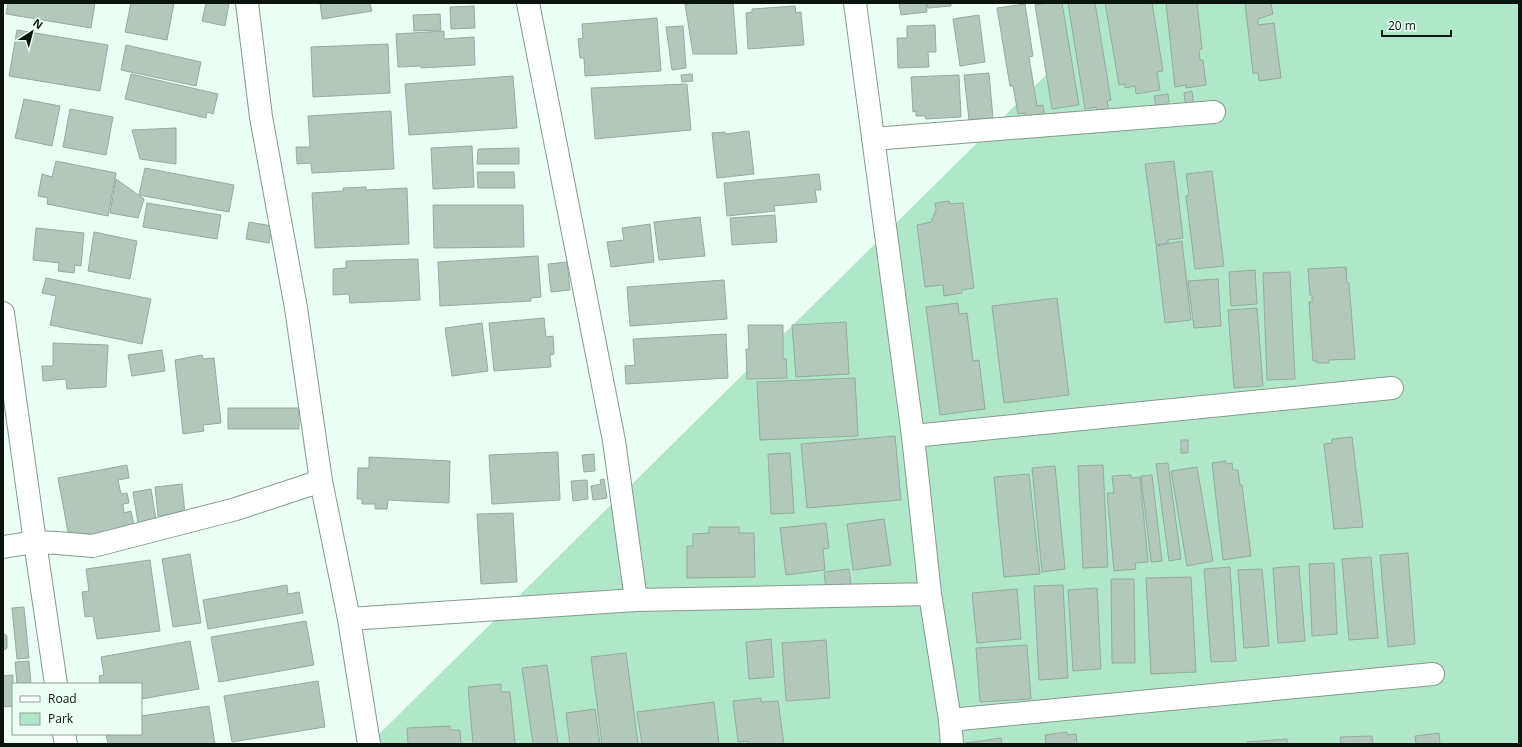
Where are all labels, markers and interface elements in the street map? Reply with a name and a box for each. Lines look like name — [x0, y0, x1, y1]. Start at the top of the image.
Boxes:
north arrow — [12, 12, 52, 52]
scale bar — [1382, 12, 1451, 38]
text: N — [30, 15, 46, 32]
text: 20 m — [1388, 17, 1416, 34]
legend — [12, 683, 142, 735]
text: Road — [48, 690, 77, 707]
text: Park — [48, 710, 74, 727]

